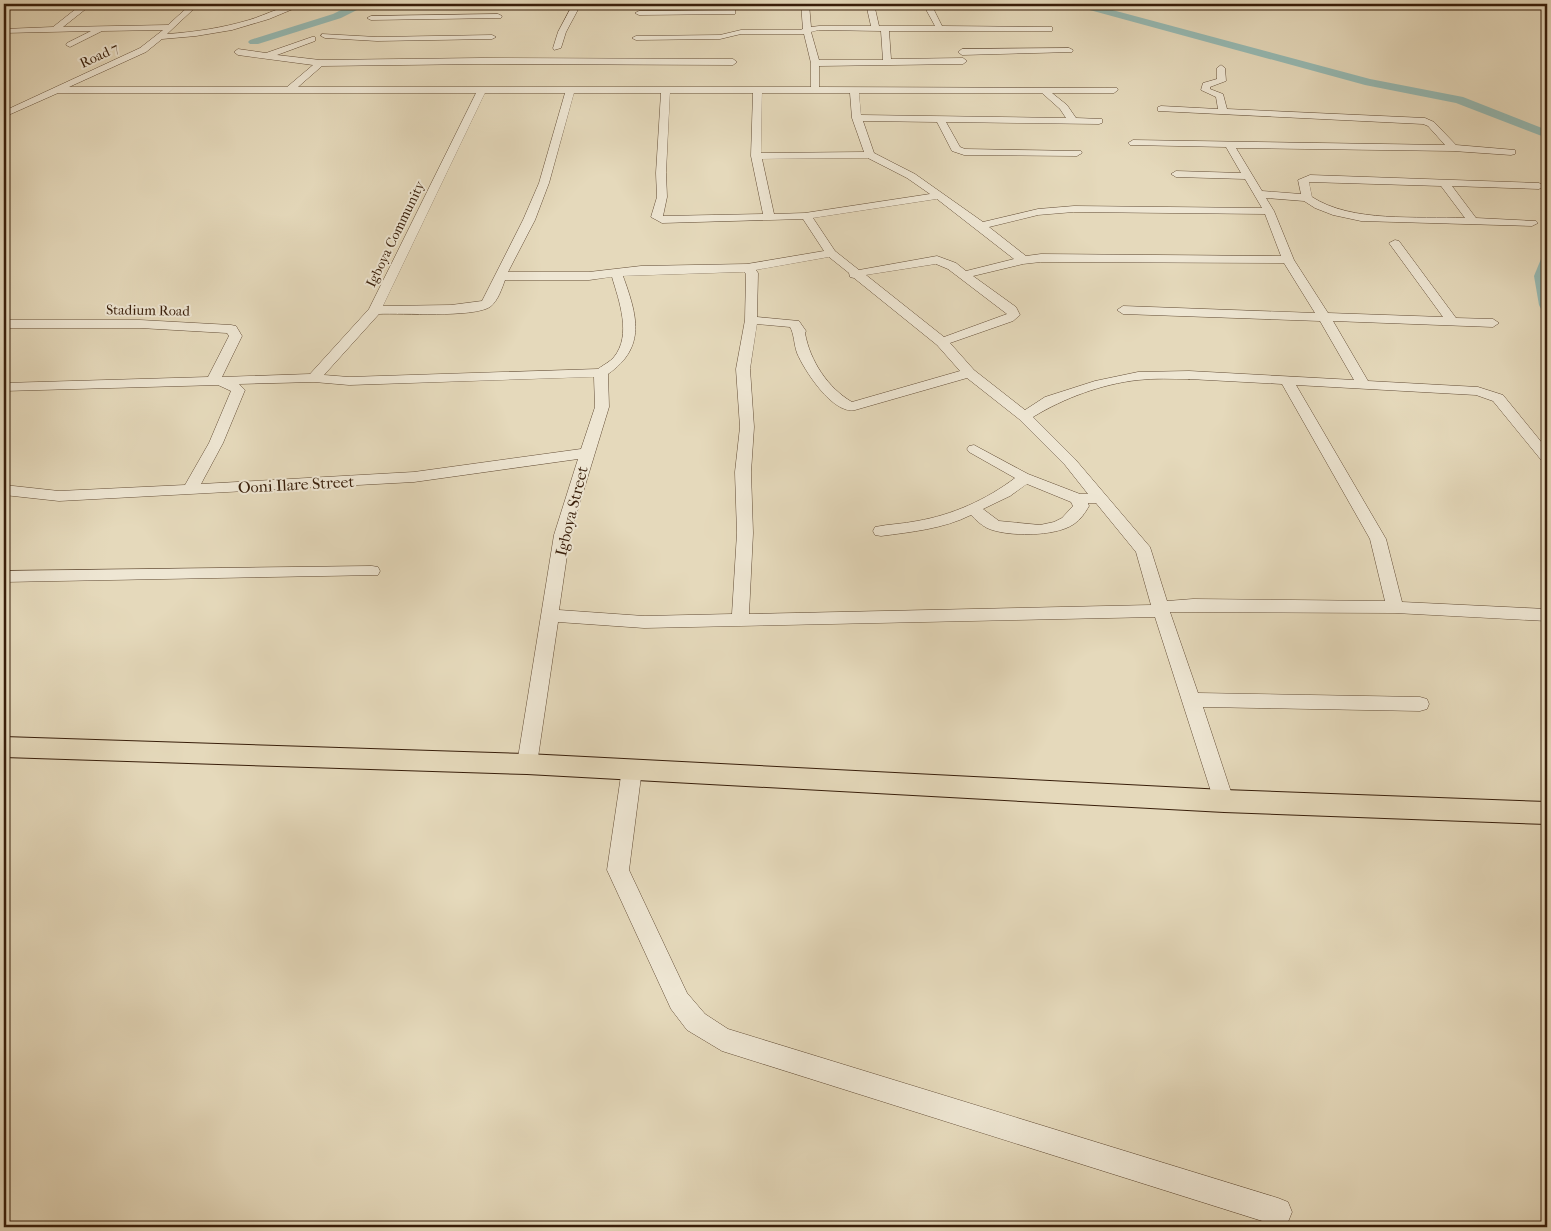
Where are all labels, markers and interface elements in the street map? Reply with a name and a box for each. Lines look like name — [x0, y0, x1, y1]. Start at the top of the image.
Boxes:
street label: Road 7 — [77, 39, 122, 72]
street label: Igboya Community — [362, 178, 429, 290]
street label: Stadium Road — [106, 301, 191, 320]
street label: Igboya Street — [551, 464, 592, 558]
street label: Ooni Ilare Street — [237, 472, 355, 497]

